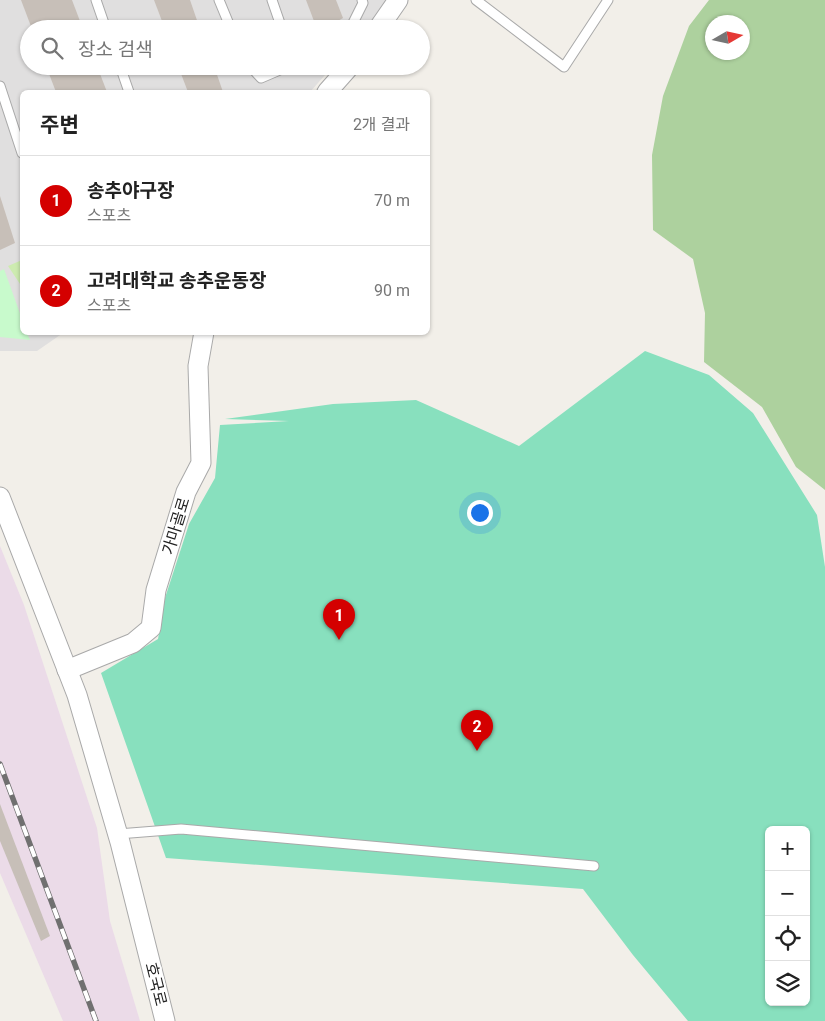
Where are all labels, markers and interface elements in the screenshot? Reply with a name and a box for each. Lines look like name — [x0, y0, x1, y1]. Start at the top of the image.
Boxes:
north arrow — [705, 15, 750, 60]
search box — [20, 20, 430, 75]
icon: search — [38, 34, 66, 62]
text: 장소 검색 — [78, 38, 153, 61]
text: 주변 — [40, 113, 79, 137]
text: 2개 결과 — [353, 115, 410, 134]
text: 송추야구장 — [87, 179, 174, 202]
text: 1 — [51, 191, 61, 210]
text: 70 m — [374, 191, 410, 210]
text: 스포츠 — [87, 206, 131, 225]
text: 고려대학교 송추운동장 — [87, 269, 267, 292]
text: 2 — [51, 281, 61, 300]
text: 90 m — [374, 281, 410, 300]
text: 스포츠 — [87, 296, 131, 315]
street label: 가마골로 — [158, 495, 194, 557]
your location — [467, 500, 493, 526]
pin: 1 — [323, 599, 355, 640]
pin: 2 — [461, 710, 493, 751]
map controls — [765, 826, 810, 1006]
button: + — [765, 826, 810, 871]
button: − — [765, 871, 810, 916]
button: locate — [765, 916, 810, 961]
street label: 호국로 — [141, 960, 171, 1008]
button: layers — [765, 961, 810, 1006]

